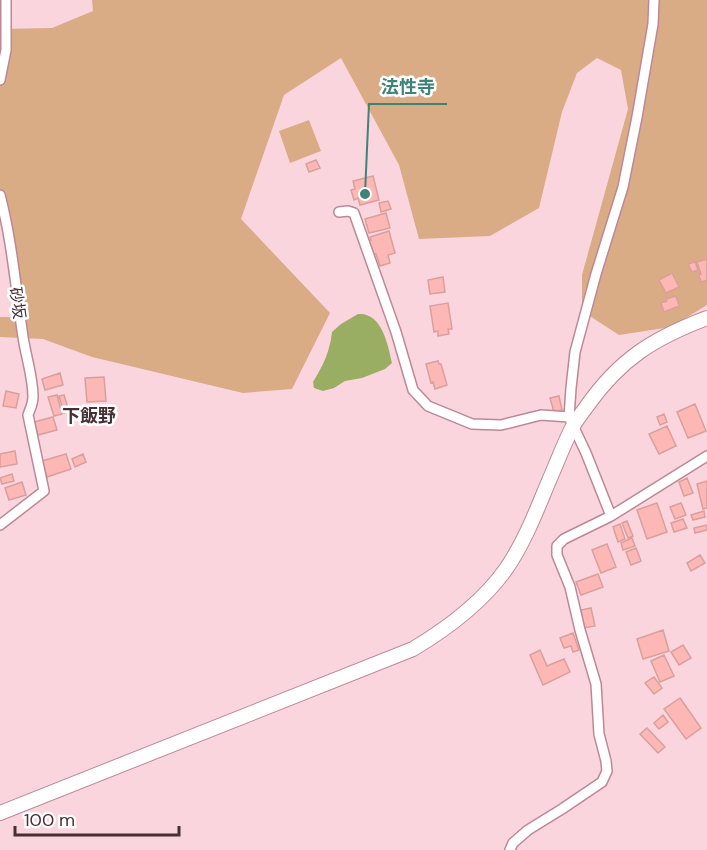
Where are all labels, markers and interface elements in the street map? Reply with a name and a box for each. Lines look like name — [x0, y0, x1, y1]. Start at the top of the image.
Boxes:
callout: 法性寺 — [369, 68, 447, 104]
text: 法性寺 — [381, 75, 435, 99]
street label: 砂坂 — [5, 286, 30, 320]
district label: 下飯野 — [62, 404, 116, 428]
scale bar — [15, 799, 178, 837]
text: 100 m — [24, 808, 75, 832]

